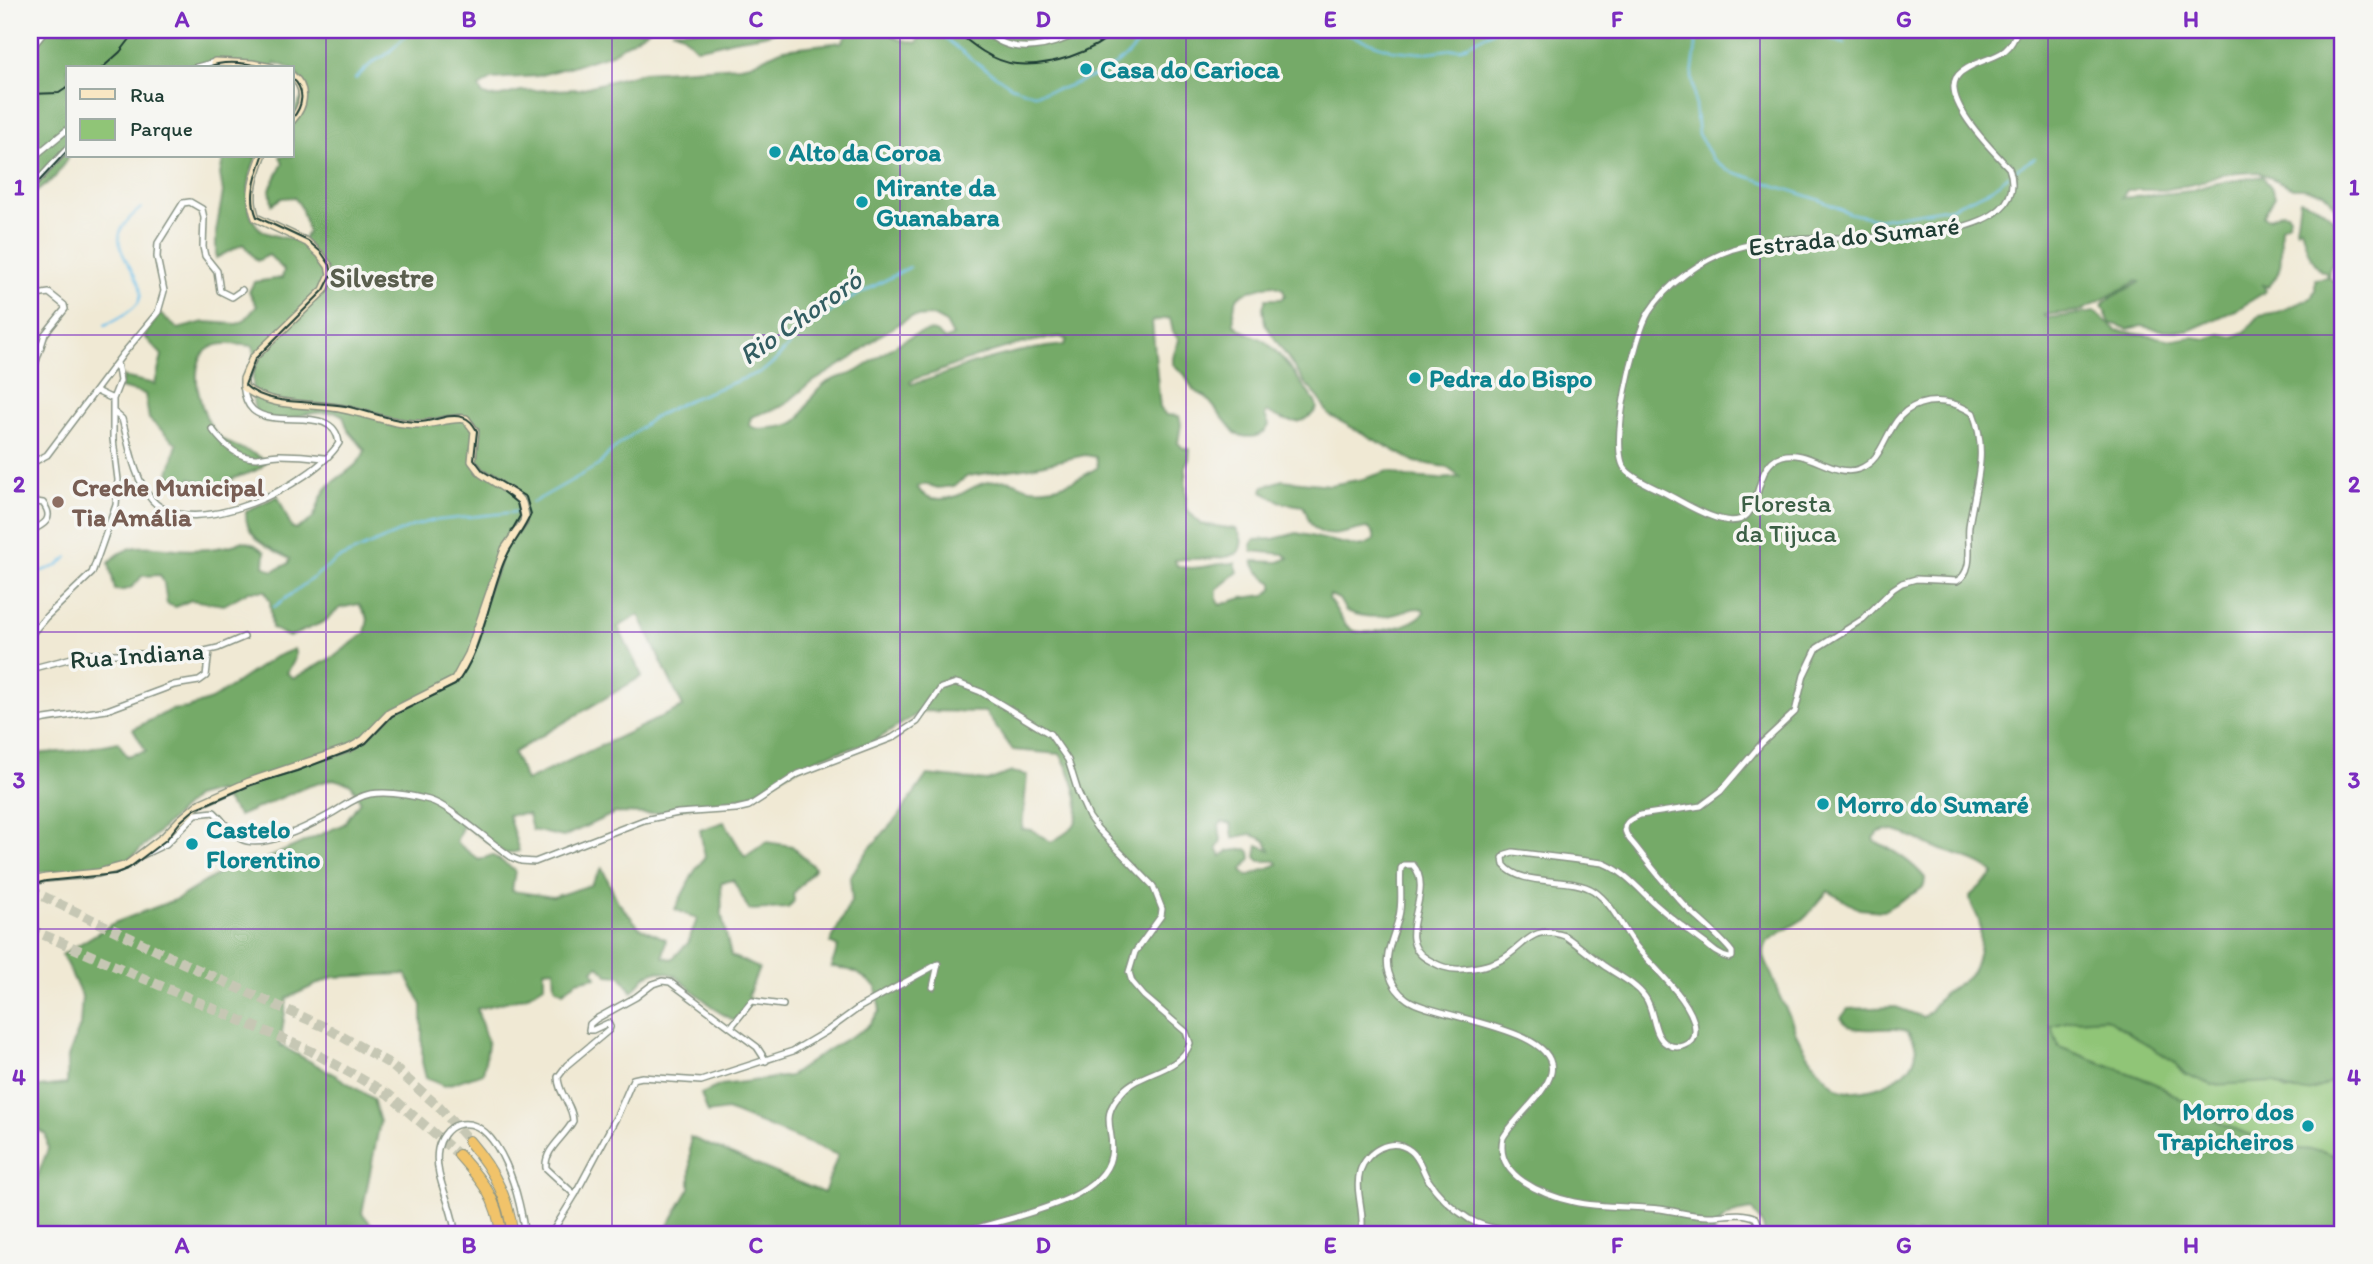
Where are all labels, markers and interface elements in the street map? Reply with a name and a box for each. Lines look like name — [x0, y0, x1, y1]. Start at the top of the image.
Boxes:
text: A — [174, 5, 190, 33]
text: B — [462, 5, 477, 33]
text: C — [749, 5, 764, 33]
text: D — [1035, 5, 1051, 33]
text: E — [1324, 5, 1337, 33]
text: F — [1611, 5, 1624, 33]
text: G — [1896, 5, 1912, 33]
text: H — [2183, 5, 2199, 33]
place label: Casa do Carioca — [1100, 53, 1280, 85]
marker: Casa do Carioca — [1078, 61, 1094, 77]
legend — [66, 66, 294, 158]
text: Rua — [130, 82, 165, 107]
text: Parque — [130, 116, 193, 141]
place label: Alto da Coroa — [788, 136, 941, 168]
marker: Alto da Coroa — [767, 144, 783, 160]
place label: Mirante da Guanabara — [876, 171, 1000, 233]
text: 1 — [14, 173, 25, 201]
text: 1 — [2349, 173, 2360, 201]
marker: Mirante da Guanabara — [854, 194, 870, 210]
street label: Estrada do Sumaré — [1747, 209, 1961, 263]
district label: Silvestre — [330, 260, 434, 294]
water label: Rio Chororó — [732, 262, 869, 372]
place label: Pedra do Bispo — [1429, 362, 1593, 394]
marker: Pedra do Bispo — [1407, 370, 1423, 386]
text: 2 — [13, 470, 26, 498]
text: 2 — [2348, 470, 2361, 498]
place label: Creche Municipal Tia Amália — [71, 471, 265, 533]
park label: Floresta da Tijuca — [1735, 487, 1837, 549]
marker: Creche Municipal Tia Amália — [50, 494, 66, 510]
street label: Rua Indiana — [69, 634, 206, 676]
text: 3 — [13, 766, 26, 794]
text: 3 — [2348, 766, 2361, 794]
place label: Morro do Sumaré — [1837, 788, 2029, 820]
marker: Morro do Sumaré — [1815, 796, 1831, 812]
place label: Castelo Florentino — [206, 813, 320, 875]
marker: Castelo Florentino — [184, 836, 200, 852]
text: 4 — [12, 1063, 26, 1091]
text: 4 — [2347, 1063, 2361, 1091]
place label: Morro dos Trapicheiros — [2157, 1095, 2294, 1157]
marker: Morro dos Trapicheiros — [2300, 1118, 2316, 1134]
text: A — [174, 1231, 190, 1259]
text: B — [462, 1231, 477, 1259]
text: C — [749, 1231, 764, 1259]
text: D — [1035, 1231, 1051, 1259]
text: E — [1324, 1231, 1337, 1259]
text: F — [1611, 1231, 1624, 1259]
text: G — [1896, 1231, 1912, 1259]
text: H — [2183, 1231, 2199, 1259]

